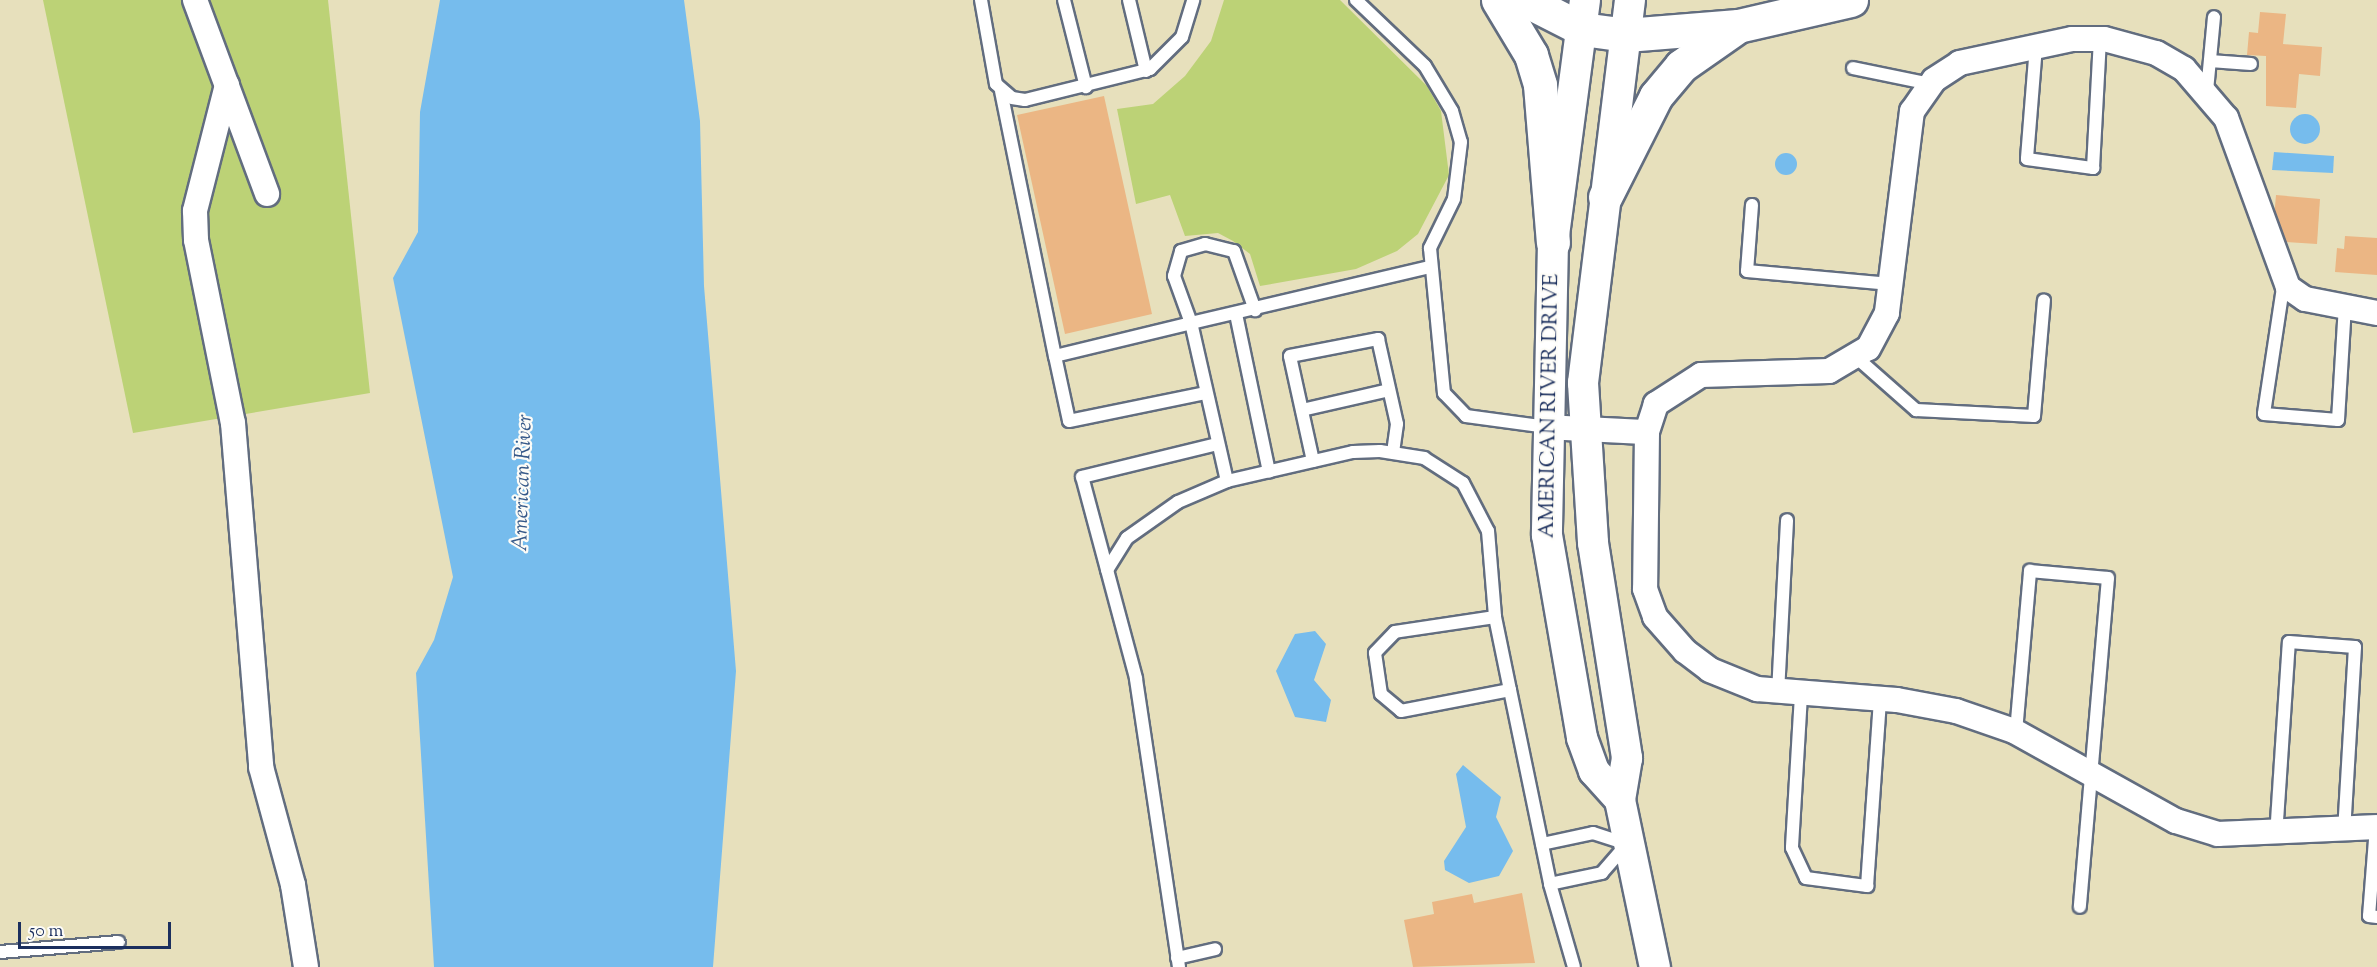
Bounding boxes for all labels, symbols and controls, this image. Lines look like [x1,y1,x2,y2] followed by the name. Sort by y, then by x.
[1535,273,1565,539] street label: AMERICAN RIVER DRIVE
[508,414,540,552] water label: American River
[21,910,174,948] scale bar
[29,919,63,945] text: 50 m

